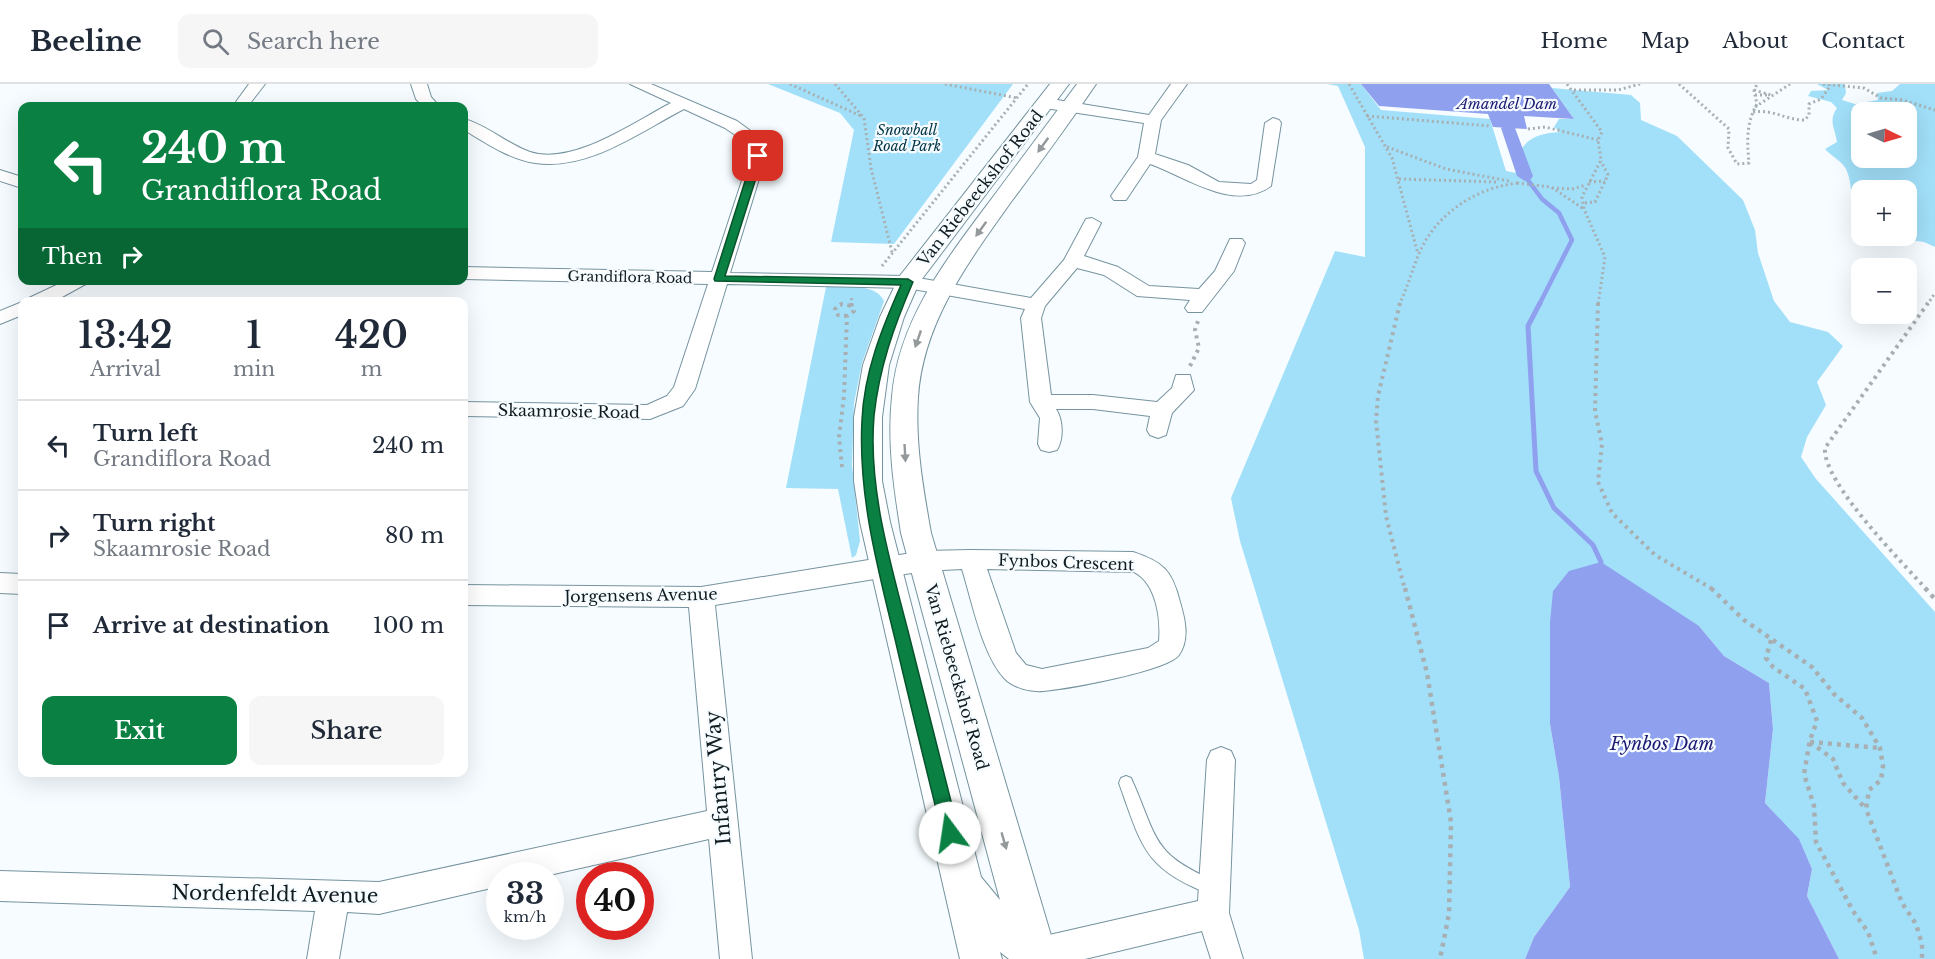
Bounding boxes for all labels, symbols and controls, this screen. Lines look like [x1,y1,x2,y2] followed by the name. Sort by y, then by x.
[178,14,598,68] search box
[30,24,142,59] text: Beeline
[199,25,232,58] icon: search
[247,28,380,55] text: Search here
[1541,28,1608,54] text: Home
[1641,28,1689,54] text: Map
[1722,28,1788,54] text: About
[1821,28,1905,54] text: Contact
[1455,94,1557,113] water label: Amandel Dam
[1851,102,1917,168] north arrow
[1851,102,1917,324] map controls
[912,106,1047,271] street label: Van Riebeeckshof Road
[872,121,941,155] park label: Snowball Road Park
[141,122,286,174] text: 240 m
[42,126,120,204] icon: left
[732,130,783,181] pin
[1037,137,1049,153] one-way arrow
[741,139,774,172] icon: arrive
[141,174,381,207] text: Grandiflora Road
[1851,180,1917,246] button: +
[975,222,987,237] one-way arrow
[115,240,148,273] icon: right
[42,243,103,270] text: Then
[1851,258,1917,324] button: −
[568,267,693,287] street label: Grandiflora Road
[78,313,173,358] text: 13:42
[246,313,262,358] text: 1
[335,313,408,358] text: 420
[913,330,923,348] one-way arrow
[90,357,161,381] text: Arrival
[233,357,275,381] text: min
[361,357,382,381] text: m
[498,400,640,422] street label: Skaamrosie Road
[93,420,198,447] text: Turn left
[42,429,75,462] icon: left
[372,432,444,459] text: 240 m
[900,444,910,463] one-way arrow
[93,447,271,471] text: Grandiflora Road
[93,510,215,537] text: Turn right
[42,519,75,552] icon: right
[385,522,444,549] text: 80 m
[93,537,271,561] text: Skaamrosie Road
[998,550,1134,574] street label: Fynbos Crescent
[921,581,993,772] street label: Van Riebeeckshof Road
[562,584,718,606] street label: Jorgensens Avenue
[42,609,75,642] icon: arrive
[93,612,330,639] text: Arrive at destination
[373,612,444,639] text: 100 m
[42,696,237,765] button: Exit
[249,696,444,765] button: Share
[700,710,736,846] street label: Infantry Way
[1609,733,1714,755] water label: Fynbos Dam
[918,801,982,865] position arrow
[1000,832,1010,850] one-way arrow
[576,862,654,940] speed limit sign: 40
[506,875,544,912] text: 33
[171,880,379,908] street label: Nordenfeldt Avenue
[504,907,546,926] text: km/h

